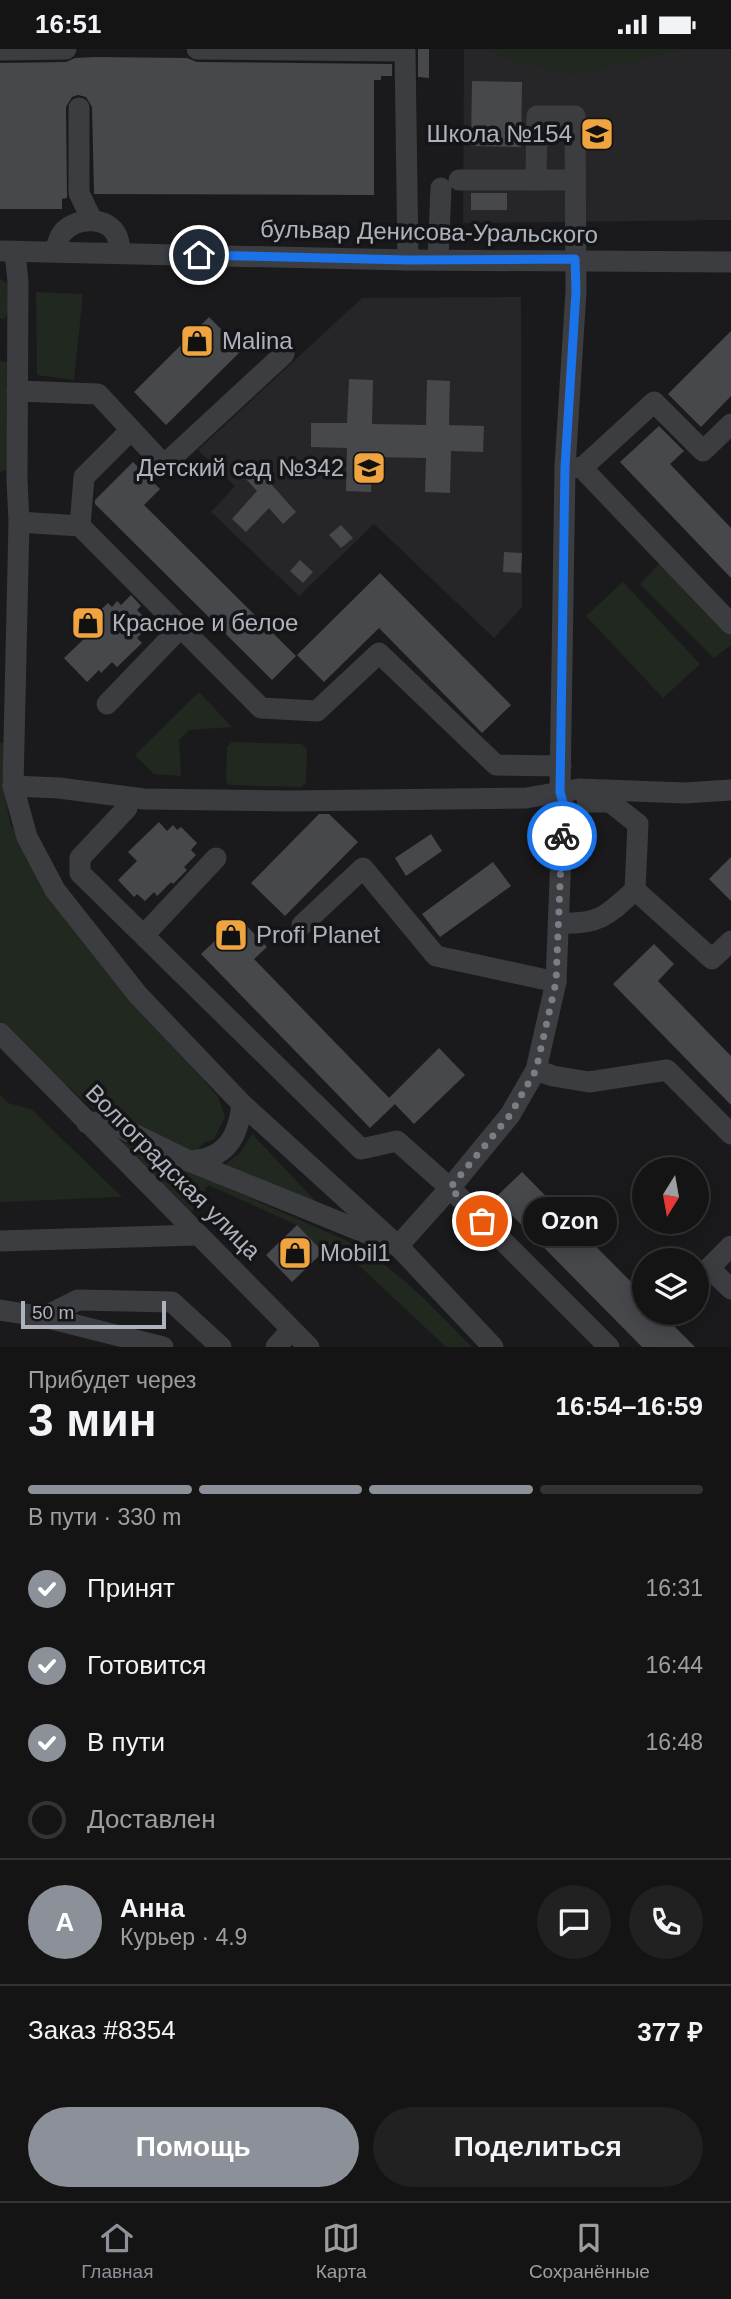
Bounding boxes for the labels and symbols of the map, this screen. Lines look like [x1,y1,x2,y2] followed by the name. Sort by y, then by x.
[578,115,616,153] school or university icon: Школа №154
[427,120,572,147] place label: Школа №154
[260,215,598,248] street label: бульвар Денисова-Уральского
[169,225,229,285] pin
[178,322,216,360] shop icon: Malina
[222,327,293,354] place label: Malina
[350,449,388,487] school or university icon: Детский сад №342
[137,454,344,481] place label: Детский сад №342
[69,604,107,642] shop icon: Красное и белое
[112,609,298,636] place label: Красное и белое
[527,801,597,871] courier
[212,916,250,954] shop icon: Profi Planet
[256,921,380,948] place label: Profi Planet
[80,1079,267,1265] street label: Волгоградская улица
[632,1157,709,1234] north arrow
[452,1191,512,1251] pin
[524,1197,618,1245] callout: Ozon
[276,1234,314,1272] shop icon: Mobil1
[320,1239,391,1266] place label: Mobil1
[21,1298,166,1330] scale bar

